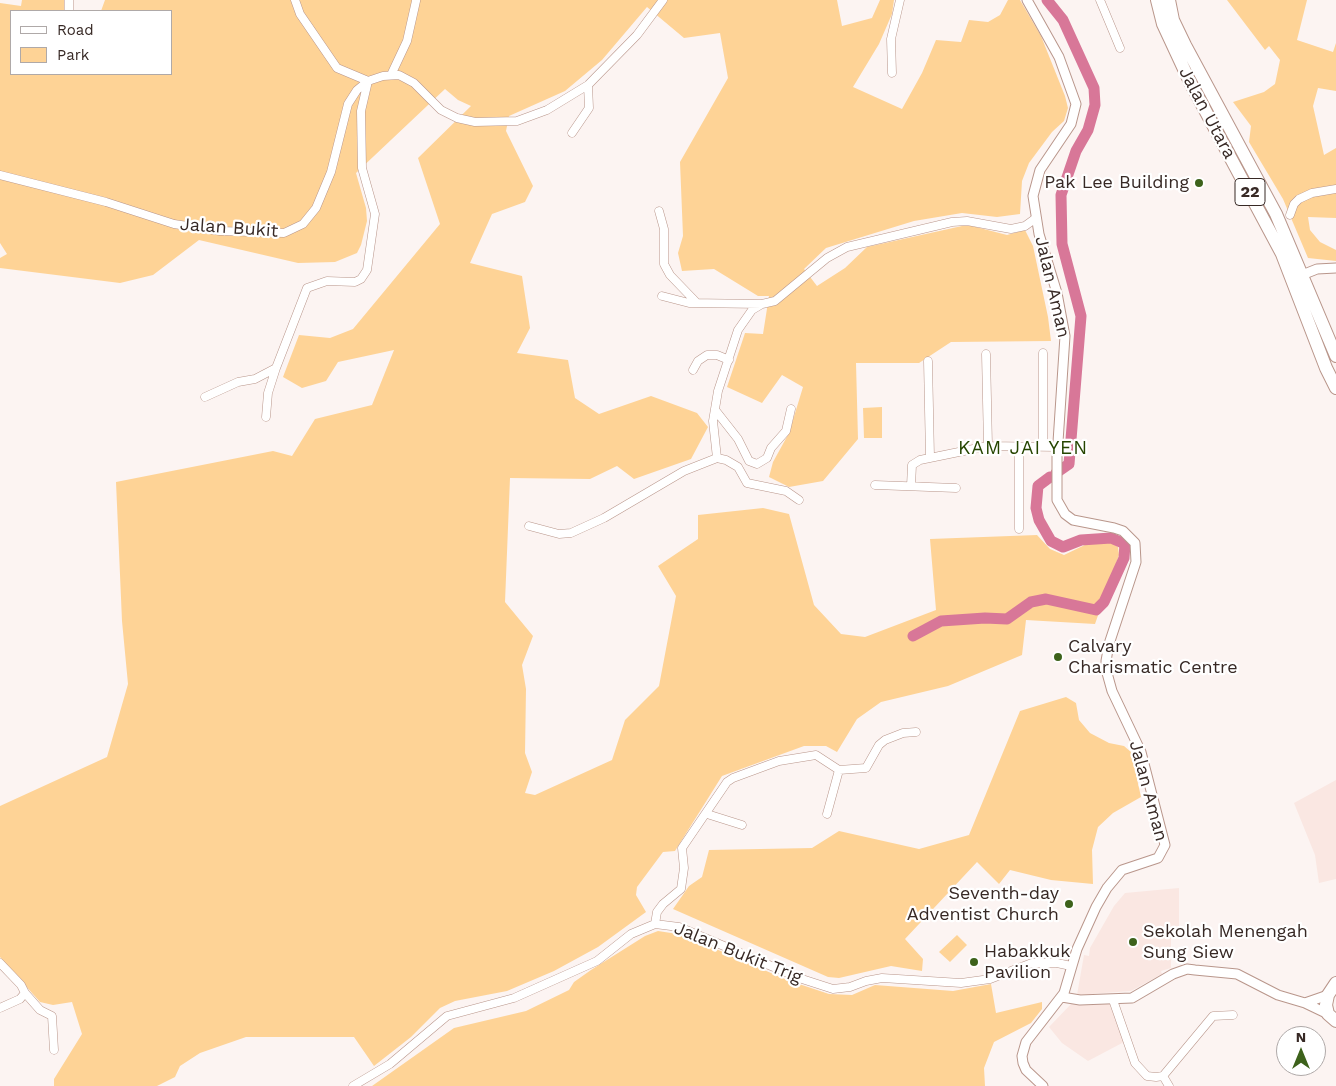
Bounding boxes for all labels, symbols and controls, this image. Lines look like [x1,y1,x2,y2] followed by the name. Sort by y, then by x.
[10,10,172,75] legend
[57,21,94,39] text: Road
[57,46,89,64] text: Park
[1174,63,1240,163] street label: Jalan Utara
[1044,172,1189,194] place label: Pak Lee Building
[1193,177,1205,189] marker: Pak Lee Building
[1235,178,1265,206] road number: 22
[179,214,279,242] street label: Jalan Bukit
[1030,234,1074,340] street label: Jalan Aman
[957,437,1089,459] district label: KAM JAI YEN
[1068,636,1238,679] place label: Calvary Charismatic Centre
[1052,651,1064,663] marker: Calvary Charismatic Centre
[1124,738,1172,844] street label: Jalan Aman
[907,883,1059,926] place label: Seventh-day Adventist Church
[1063,898,1075,910] marker: Seventh-day Adventist Church
[671,918,805,988] street label: Jalan Bukit Trig
[1143,921,1308,964] place label: Sekolah Menengah Sung Siew
[1127,936,1139,948] marker: Sekolah Menengah Sung Siew
[984,941,1070,984] place label: Habakkuk Pavilion
[968,956,980,968] marker: Habakkuk Pavilion
[1276,1026,1326,1076] north arrow
[1296,1029,1306,1045] text: N

